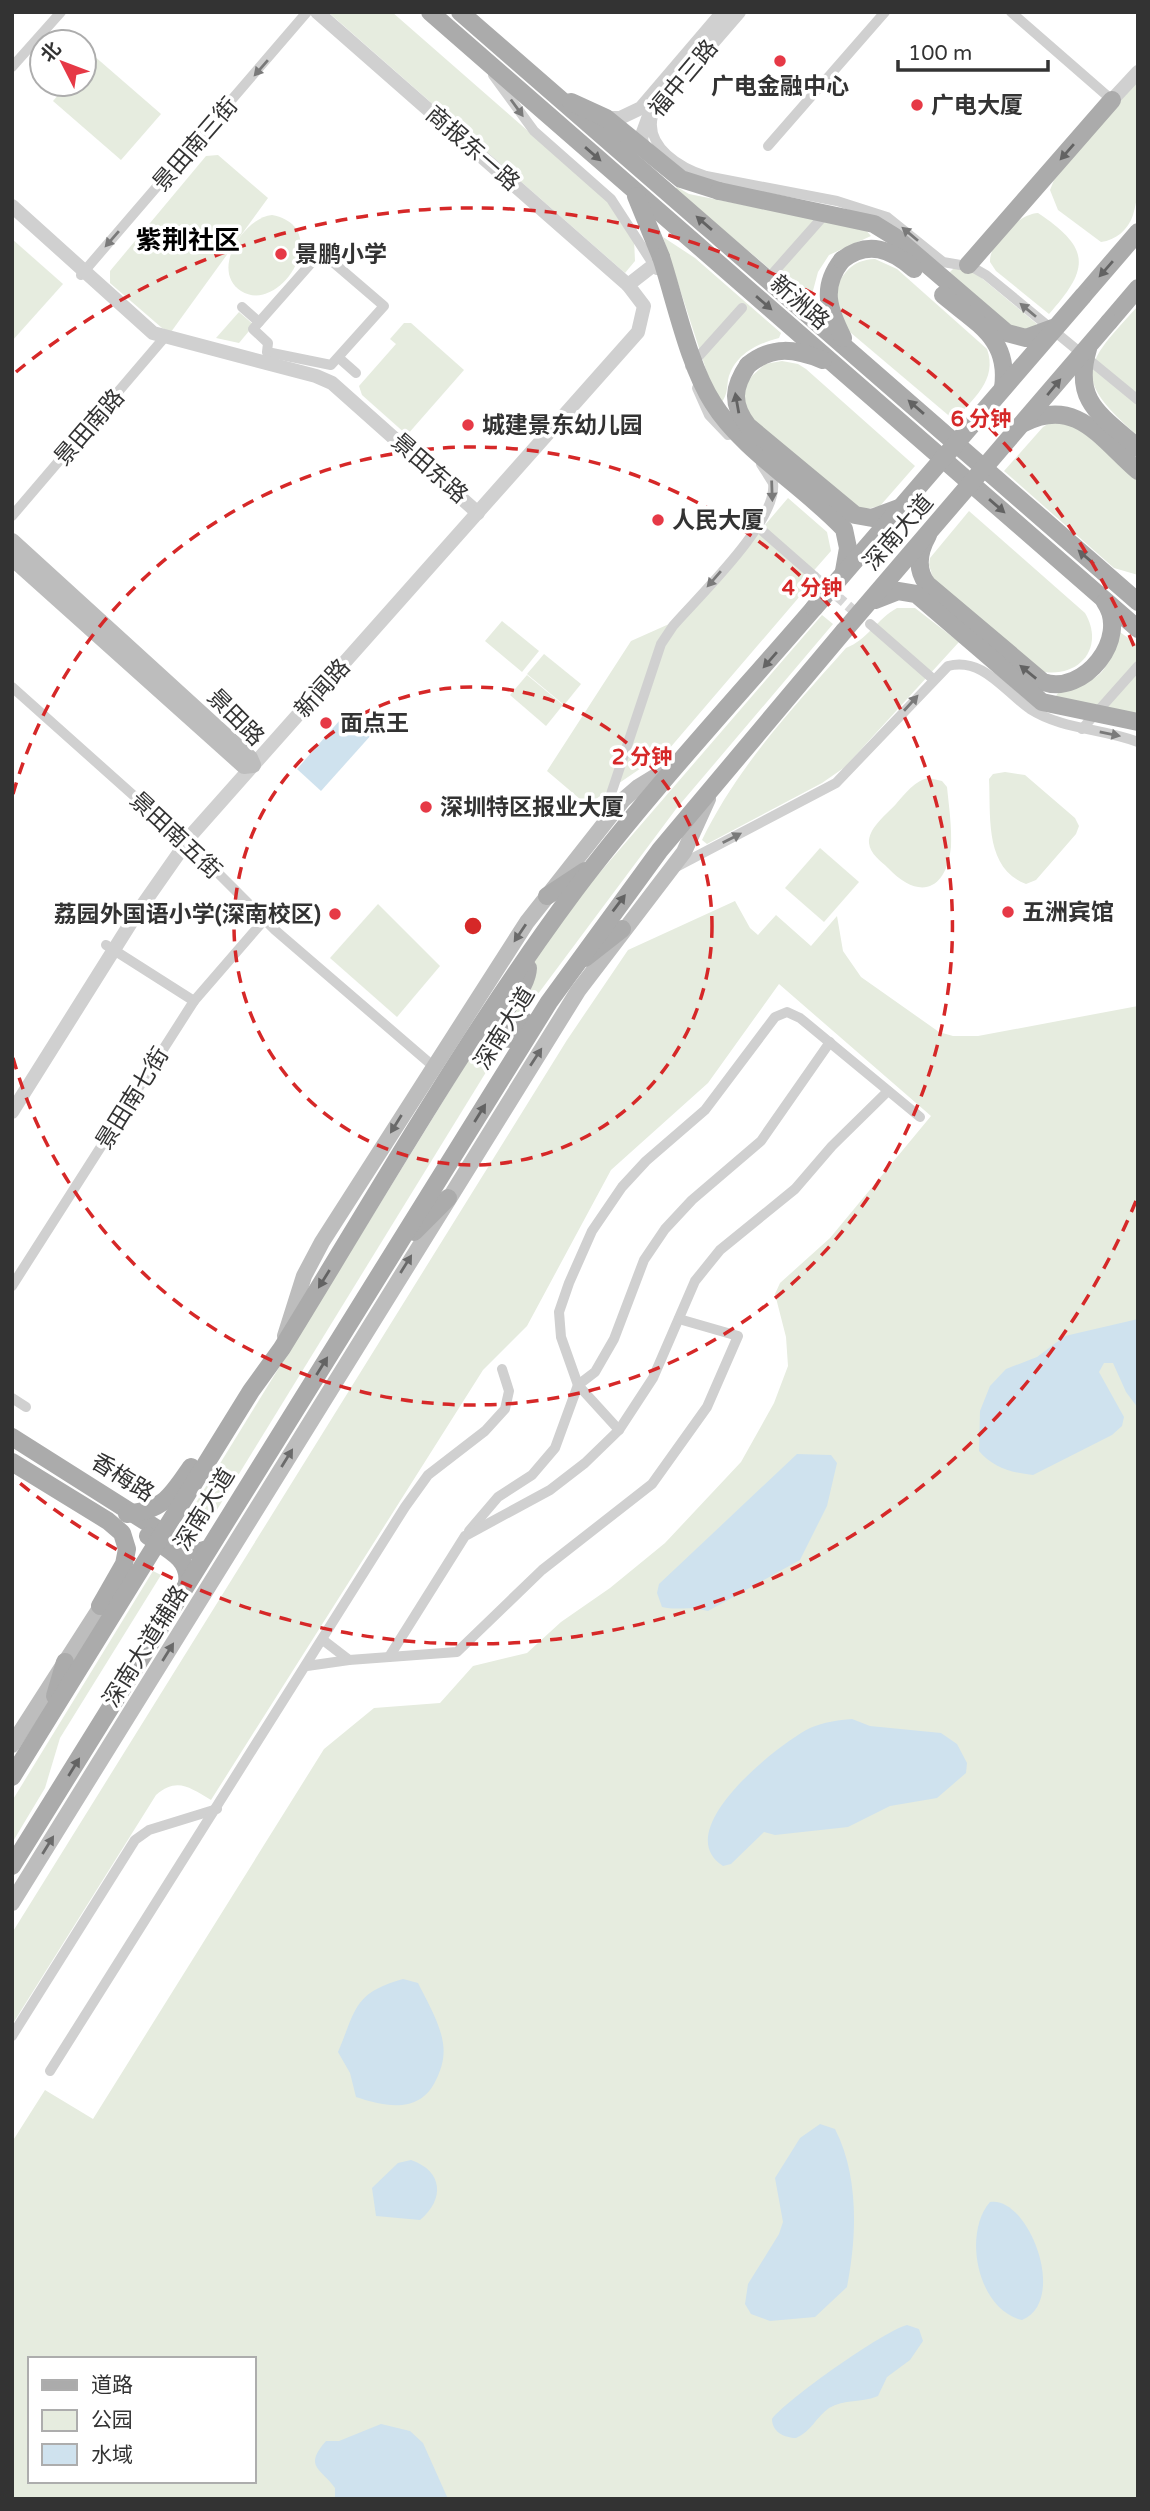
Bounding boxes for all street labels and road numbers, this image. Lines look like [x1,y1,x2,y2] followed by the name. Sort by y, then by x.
[643,34,724,123] street label: 福中三路
[147,92,244,197] street label: 景田南三街
[420,100,525,197] street label: 商报东一路
[764,270,835,336] street label: 新洲路
[49,384,130,472] street label: 景田南路
[385,428,473,509] street label: 景田东路
[858,489,939,577] street label: 深南大道
[289,654,356,724] street label: 新闻路
[201,683,270,752] street label: 景田路
[124,786,227,885] street label: 景田南五街
[469,982,541,1075] street label: 深南大道
[91,1042,175,1155] street label: 景田南七街
[86,1448,159,1508] street label: 香梅路
[169,1463,241,1556] street label: 深南大道
[97,1581,194,1712] street label: 深南大道辅路

